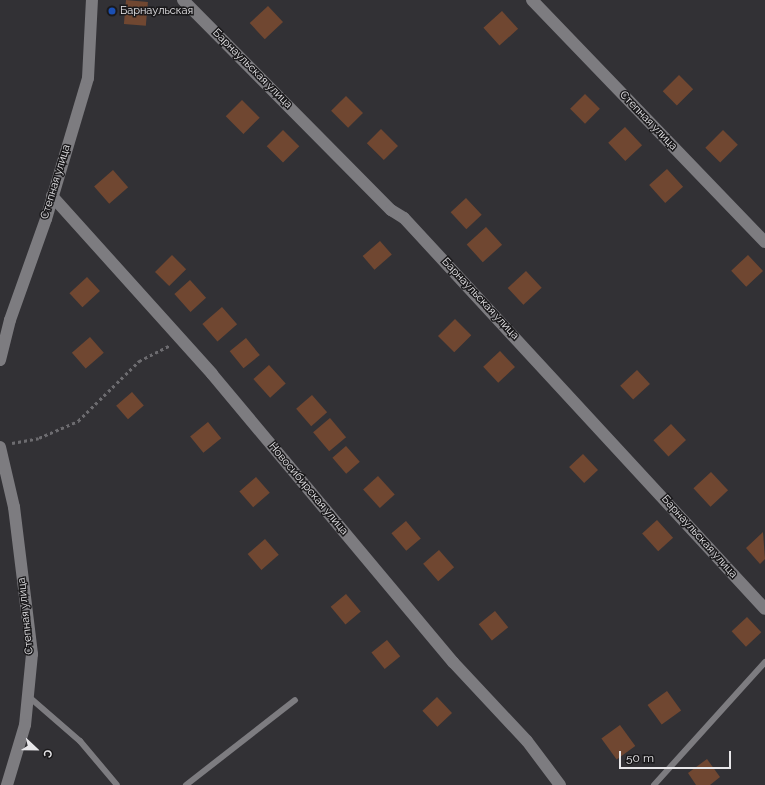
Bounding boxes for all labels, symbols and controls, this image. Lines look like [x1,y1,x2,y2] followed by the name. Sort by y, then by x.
[120,4,193,18] place label: Барнаульская
[107,6,117,16] marker: Барнаульская
[209,26,295,112] street label: Барнаульская улица
[616,89,680,153] street label: Степная улица
[38,143,74,221] street label: Степная улица
[439,255,521,343] street label: Барнаульская улица
[265,440,351,538] street label: Новосибирская улица
[658,493,740,581] street label: Барнаульская улица
[15,577,37,655] street label: Степная улица
[16,729,56,769] north arrow
[621,743,733,769] scale bar
[40,748,55,760] text: С
[626,751,654,765] text: 50 m

